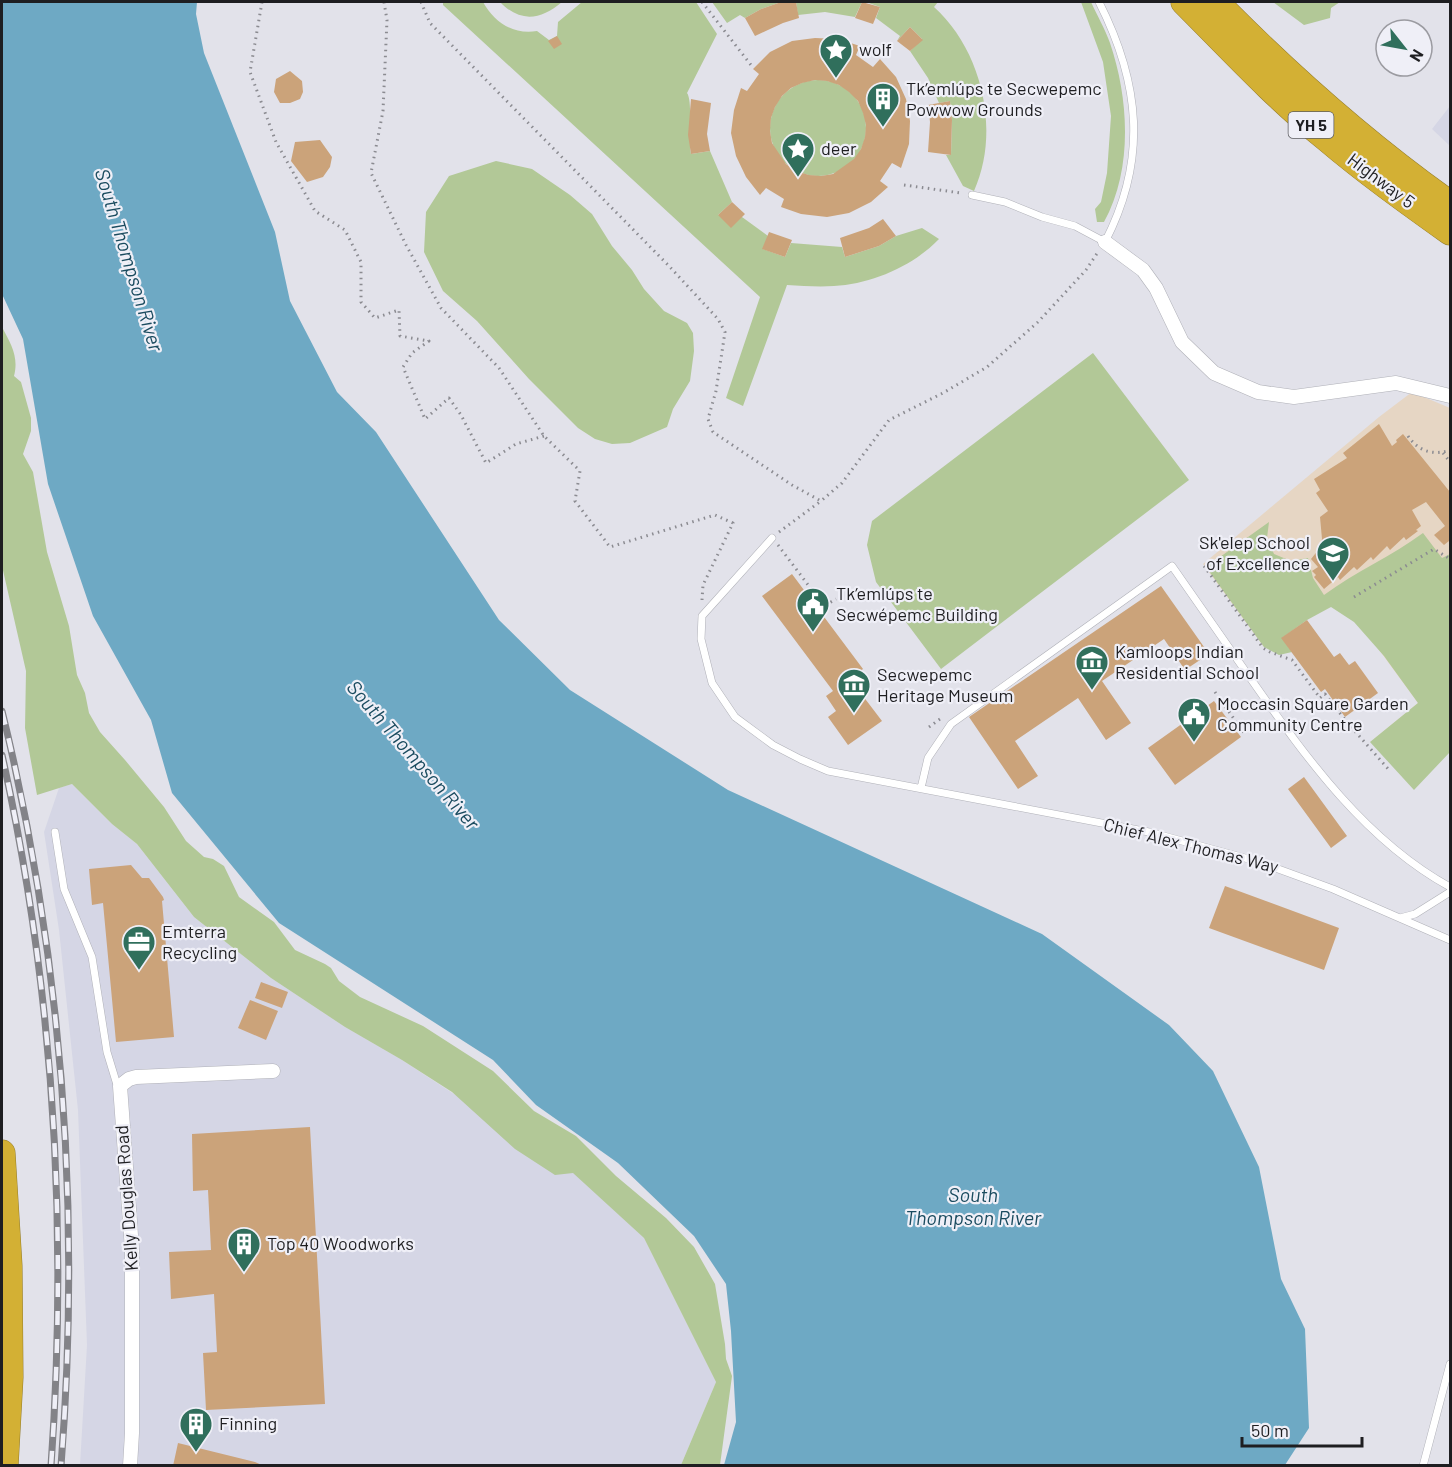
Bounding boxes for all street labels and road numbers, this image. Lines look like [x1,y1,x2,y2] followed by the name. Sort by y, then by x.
[1288,112,1334,138] road number: YH 5
[1344,148,1420,213] street label: Highway 5
[1101,813,1281,877] street label: Chief Alex Thomas Way
[110,1124,142,1272] street label: Kelly Douglas Road

